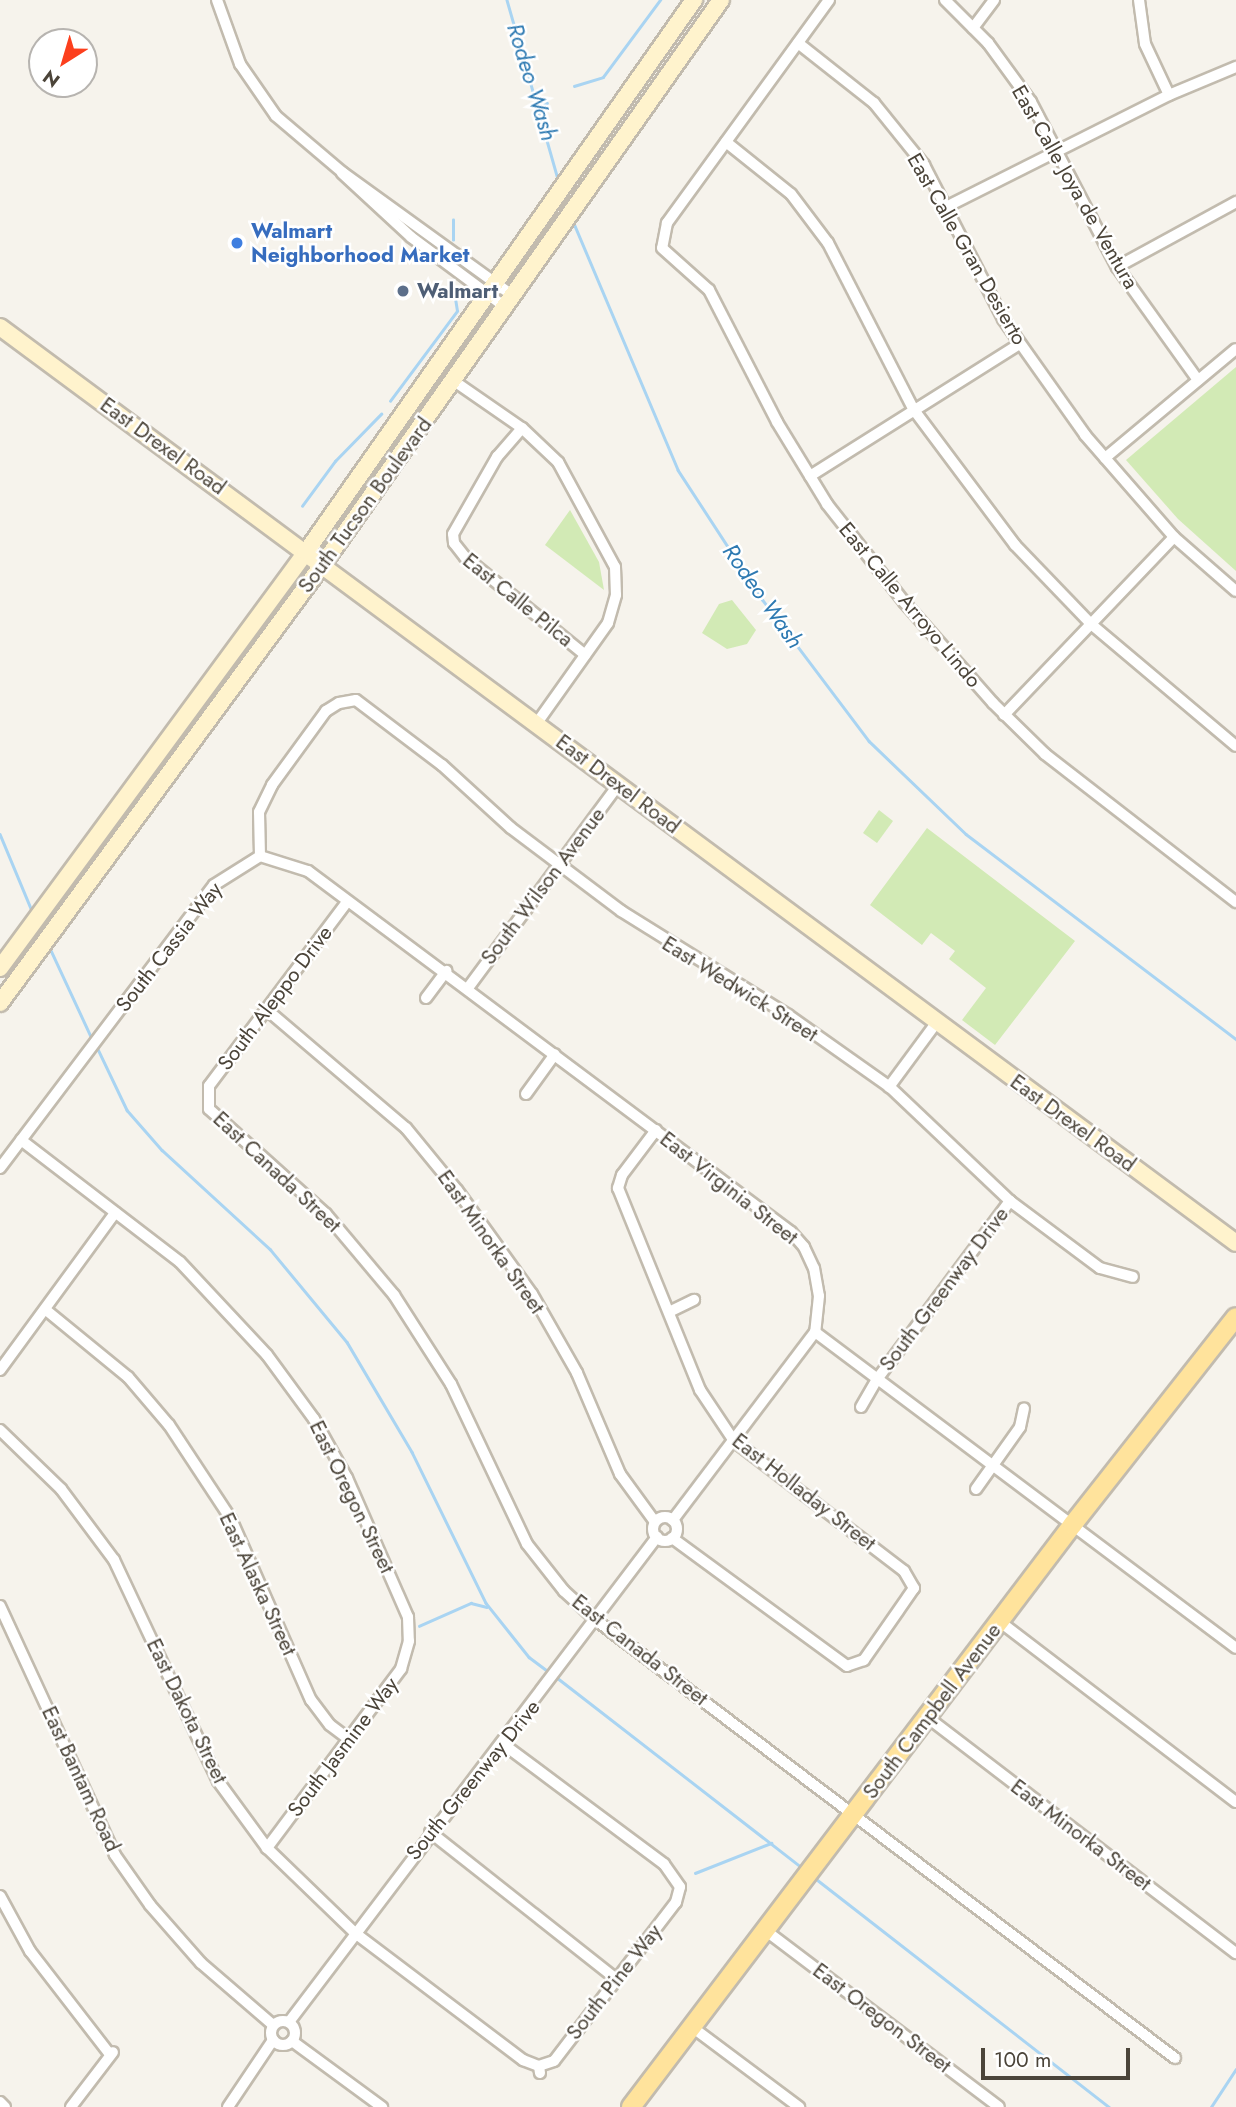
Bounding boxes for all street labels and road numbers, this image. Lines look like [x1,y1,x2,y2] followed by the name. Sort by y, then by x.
[1006,81,1144,293] street label: East Calle Joya de Ventura
[902,149,1032,349] street label: East Calle Gran Desierto
[95,392,231,500] street label: East Drexel Road
[293,412,437,598] street label: South Tucson Boulevard
[834,517,986,693] street label: East Calle Arroyo Lindo
[458,548,578,652] street label: East Calle Pilca
[551,729,685,839] street label: East Drexel Road
[476,803,610,969] street label: South Wilson Avenue
[111,877,227,1017] street label: South Cassia Way
[213,921,337,1075] street label: South Aleppo Drive
[658,931,822,1047] street label: East Wedwick Street
[1005,1069,1141,1177] street label: East Drexel Road
[208,1106,346,1238] street label: East Canada Street
[655,1126,803,1250] street label: East Virginia Street
[432,1165,550,1319] street label: East Minorka Street
[874,1202,1014,1376] street label: South Greenway Drive
[304,1417,400,1577] street label: East Oregon Street
[727,1428,881,1556] street label: East Holladay Street
[214,1509,302,1659] street label: East Alaska Street
[567,1589,713,1711] street label: East Canada Street
[858,1618,1006,1804] street label: South Campbell Avenue
[141,1635,233,1787] street label: East Dakota Street
[282,1672,404,1822] street label: South Jasmine Way
[401,1695,545,1865] street label: South Greenway Drive
[36,1702,126,1856] street label: East Bantam Road
[1006,1774,1156,1896] street label: East Minorka Street
[561,1919,667,2045] street label: South Pine Way
[808,1958,956,2078] street label: East Oregon Street

